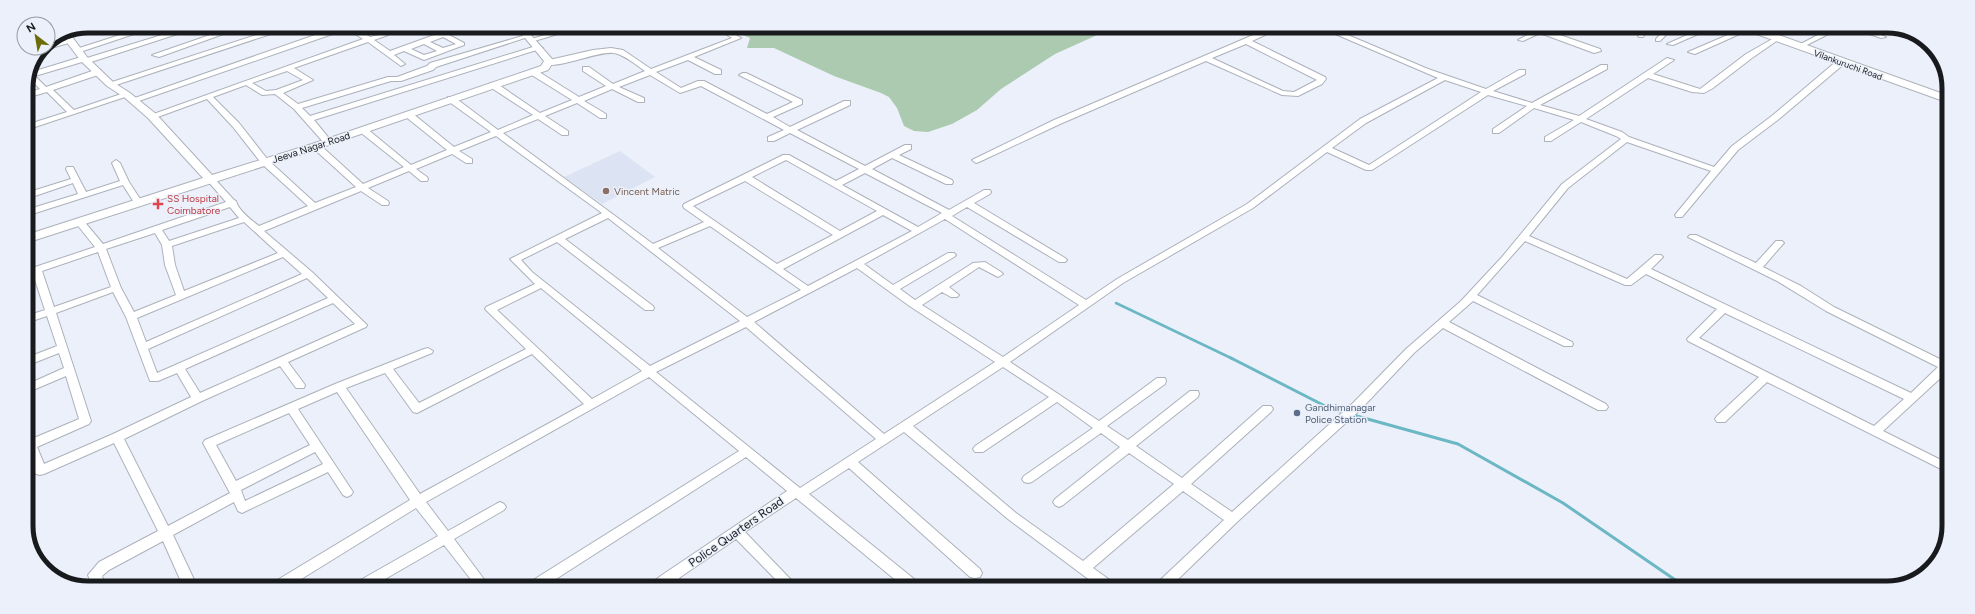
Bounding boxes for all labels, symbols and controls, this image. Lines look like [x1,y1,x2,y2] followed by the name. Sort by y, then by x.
[16,16,56,56] north arrow
[24,20,38,36] text: N
[1812,47,1884,82] street label: Vilankuruchi Road
[270,129,352,166] street label: Jeeva Nagar Road
[614,185,681,198] place label: Vincent Matric
[601,186,611,196] marker: Vincent Matric
[167,192,221,217] place label: SS Hospital Coimbatore
[152,198,164,210] marker: SS Hospital Coimbatore
[1305,401,1376,426] place label: Gandhimanagar Police Station
[1292,408,1302,418] marker: Gandhimanagar Police Station
[686,494,786,570] street label: Police Quarters Road

